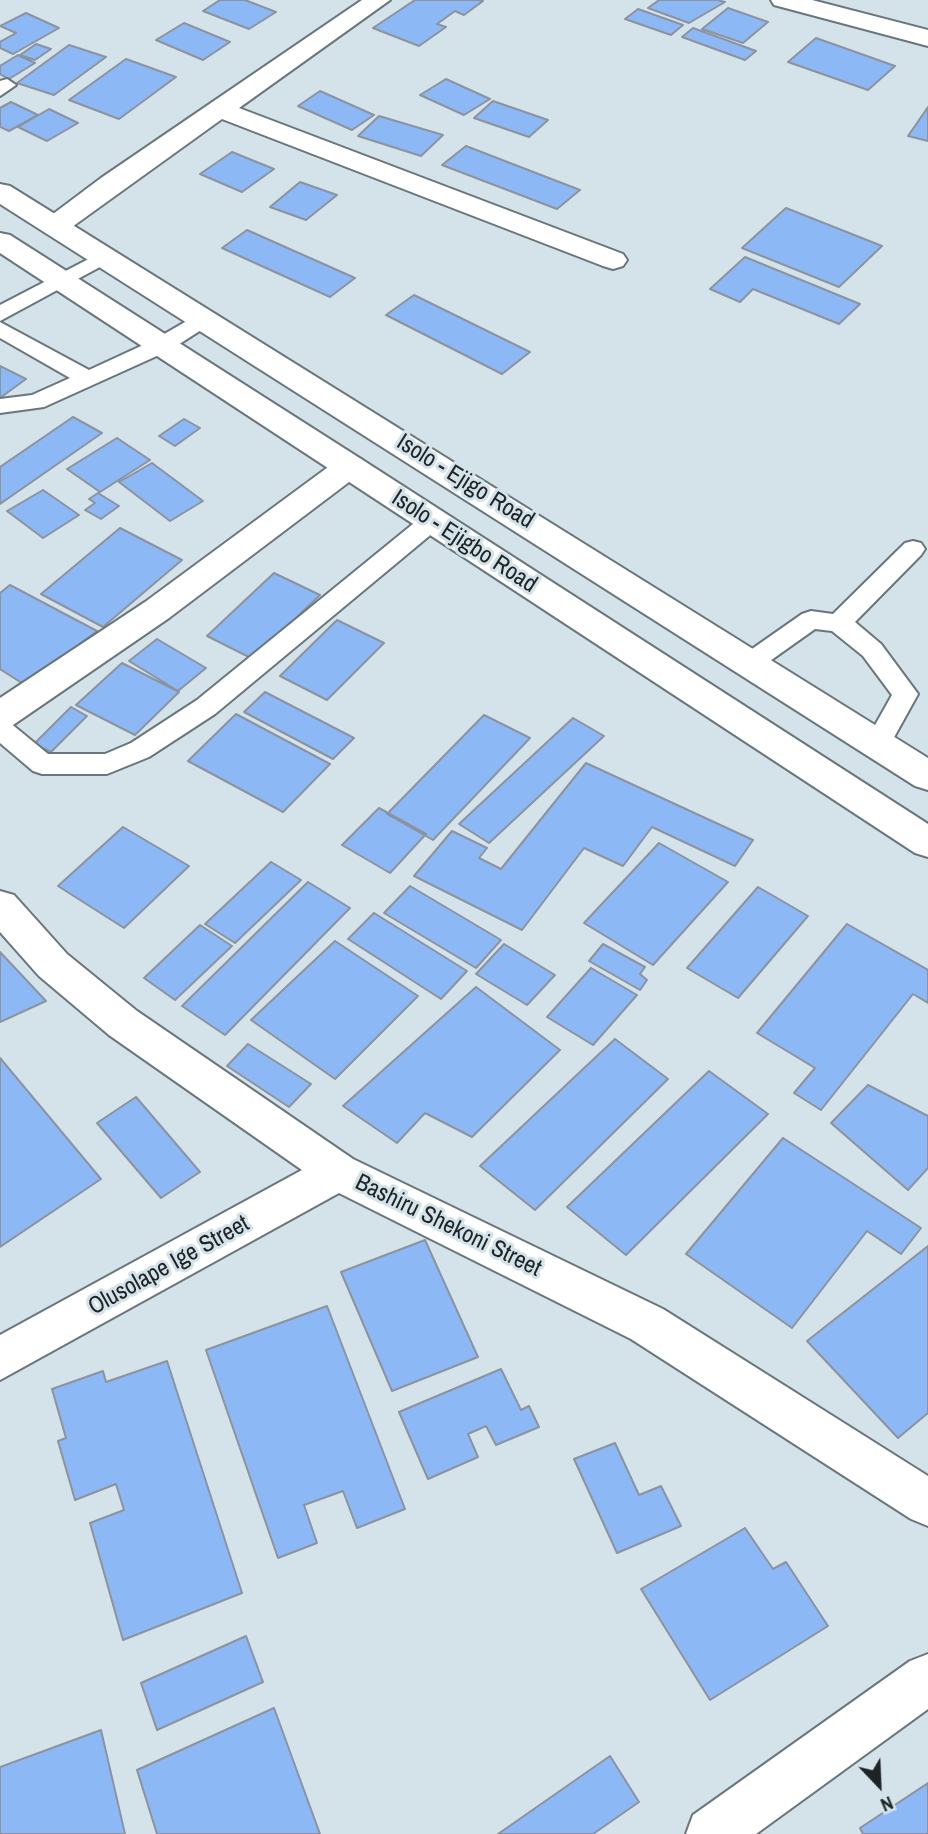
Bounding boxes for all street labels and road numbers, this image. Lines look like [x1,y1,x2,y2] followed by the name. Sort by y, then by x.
[391,428,539,536] street label: Isolo - Ejigo Road
[386,484,542,600] street label: Isolo - Ejigbo Road
[350,1168,546,1284] street label: Bashiru Shekoni Street
[84,1210,254,1322] street label: Olusolape Ige Street

